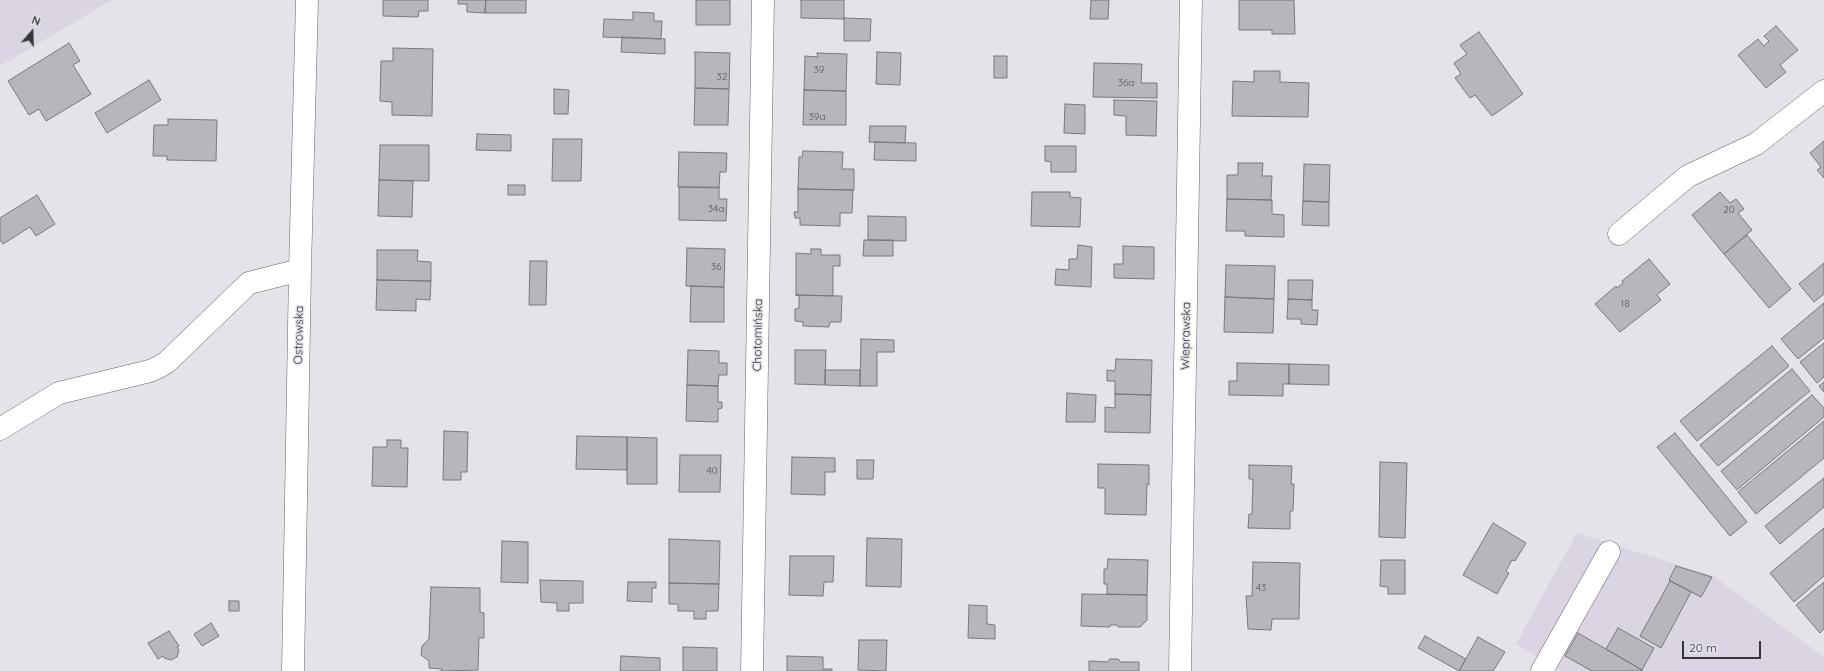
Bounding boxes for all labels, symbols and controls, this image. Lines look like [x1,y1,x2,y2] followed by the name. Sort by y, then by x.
[12,12,52,52] north arrow
[30,13,42,29] text: N
[814,64,824,76] house number: 39
[717,71,727,83] house number: 32
[1118,77,1134,89] house number: 36a
[809,111,825,123] house number: 39a
[708,203,724,215] house number: 34a
[1723,204,1735,216] house number: 20
[711,261,721,273] house number: 36
[750,298,766,372] street label: Chotomińska
[1620,298,1630,310] house number: 18
[1178,302,1194,370] street label: Wieprawska
[291,306,307,364] street label: Ostrowska
[706,465,718,477] house number: 40
[1256,582,1266,594] house number: 43
[1684,633,1763,659] scale bar
[1689,640,1717,655] text: 20 m

